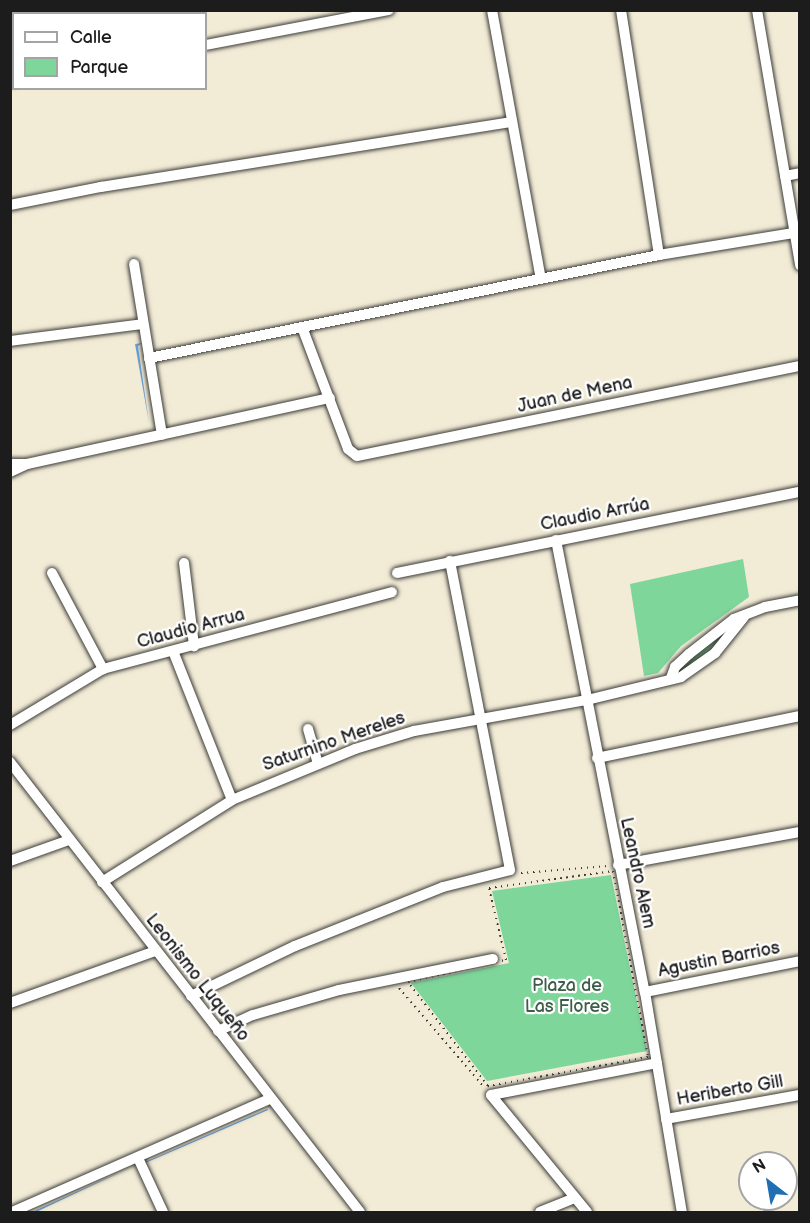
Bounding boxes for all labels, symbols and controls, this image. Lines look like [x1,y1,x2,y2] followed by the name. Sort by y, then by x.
[12,12,207,90] legend
[70,27,112,48] text: Calle
[70,57,128,78] text: Parque
[516,372,634,418] street label: Juan de Mena
[539,494,651,536] street label: Claudio Arrúa
[135,604,247,654] street label: Claudio Arrua
[260,708,408,776] street label: Saturnino Mereles
[615,816,659,930] street label: Leandro Alem
[140,910,254,1046] street label: Leonismo Luqueño
[656,938,782,982] street label: Agustin Barrios
[525,976,609,1018] park label: Plaza de Las Flores
[675,1071,785,1111] street label: Heriberto Gill
[738,1151,798,1211] north arrow
[749,1156,770,1178] text: N

